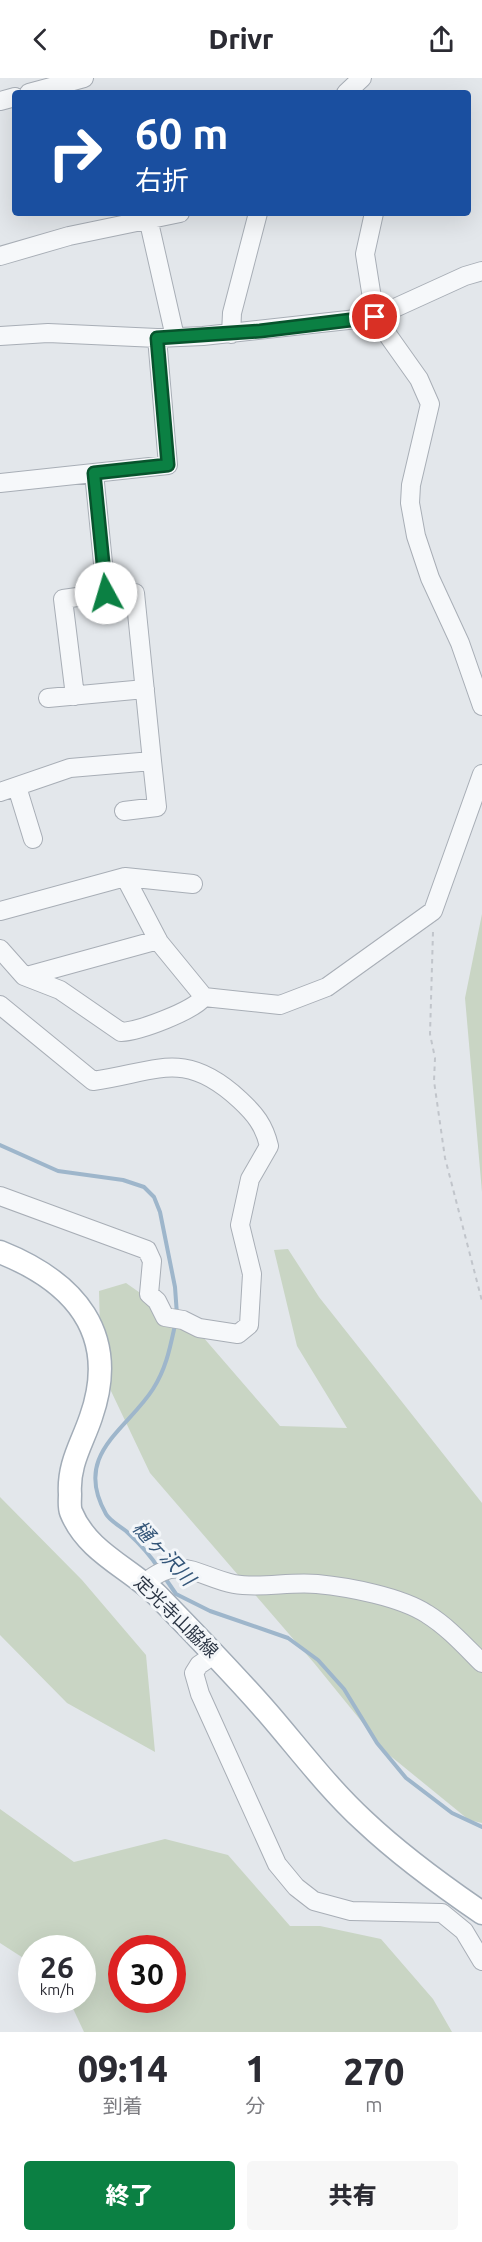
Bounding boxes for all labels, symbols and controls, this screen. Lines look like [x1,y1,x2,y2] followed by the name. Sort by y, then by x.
[24,23,57,56] icon: back
[425,23,458,56] icon: share
[209,24,273,54] text: Drivr
[135,110,229,157] text: 60 m
[36,114,114,192] icon: right
[135,165,189,195] text: 右折
[349,291,400,342] pin
[358,300,391,333] icon: arrive
[74,561,138,625] position arrow
[129,1516,201,1591] water label: 樋ヶ沢川
[131,1572,222,1661] street label: 定光寺山脇線
[108,1935,186,2013] speed limit sign: 30
[40,1950,74,1984] text: 26
[40,1981,74,1998] text: km/h
[78,2048,168,2089] text: 09:14
[245,2048,266,2089] text: 1
[343,2051,404,2092] text: 270
[365,2093,383,2116] text: m
[103,2094,143,2117] text: 到着
[246,2094,266,2117] text: 分
[24,2161,235,2230] button: 終了
[247,2161,458,2230] button: 共有

